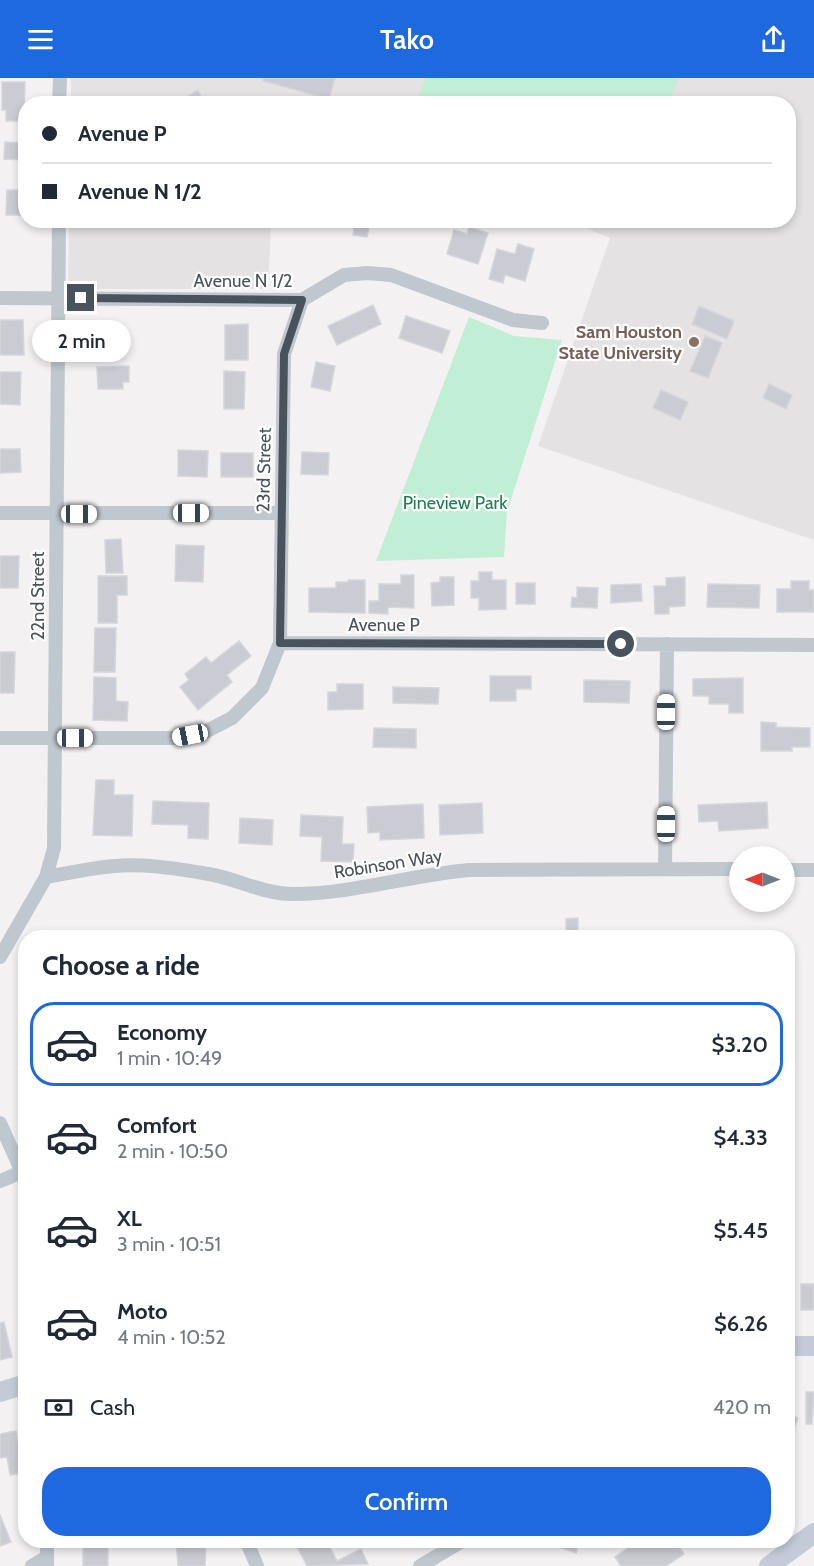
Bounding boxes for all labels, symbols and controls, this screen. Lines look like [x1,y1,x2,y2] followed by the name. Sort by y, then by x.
[24,23,57,56] icon: menu
[380,23,434,56] text: Tako
[757,23,790,56] icon: share
[78,120,167,147] text: Avenue P
[78,178,202,205] text: Avenue N 1/2
[194,270,292,292] street label: Avenue N 1/2
[67,284,94,311] route end
[32,319,130,361] callout: 2 min
[559,321,682,364] place label: Sam Houston State University
[57,329,106,353] text: 2 min
[687,335,701,349] marker: Sam Houston State University
[252,427,276,513] street label: 23rd Street
[403,492,508,514] park label: Pineview Park
[173,504,209,522] car
[61,505,97,523] car
[27,551,49,641] street label: 22nd Street
[348,614,420,636] street label: Avenue P
[607,630,634,657] route start
[657,694,675,730] car
[171,723,209,747] car
[57,729,93,747] car
[657,806,675,842] car
[332,845,444,883] street label: Robinson Way
[729,846,795,912] north arrow
[729,846,795,912] map controls
[42,949,200,982] text: Choose a ride
[45,1017,99,1071] icon: car
[117,1019,207,1046] text: Economy
[712,1031,768,1058] text: $3.20
[117,1046,222,1070] text: 1 min · 10:49
[45,1110,99,1164] icon: car
[117,1112,196,1139] text: Comfort
[713,1124,768,1151] text: $4.33
[117,1139,228,1163] text: 2 min · 10:50
[45,1203,99,1257] icon: car
[117,1205,142,1232] text: XL
[713,1217,768,1244] text: $5.45
[117,1232,221,1256] text: 3 min · 10:51
[45,1296,99,1350] icon: car
[117,1298,168,1325] text: Moto
[714,1310,768,1337] text: $6.26
[117,1325,226,1349] text: 4 min · 10:52
[42,1391,75,1424] icon: cash
[90,1394,135,1421] text: Cash
[713,1395,771,1419] text: 420 m
[42,1467,771,1536] button: Confirm

